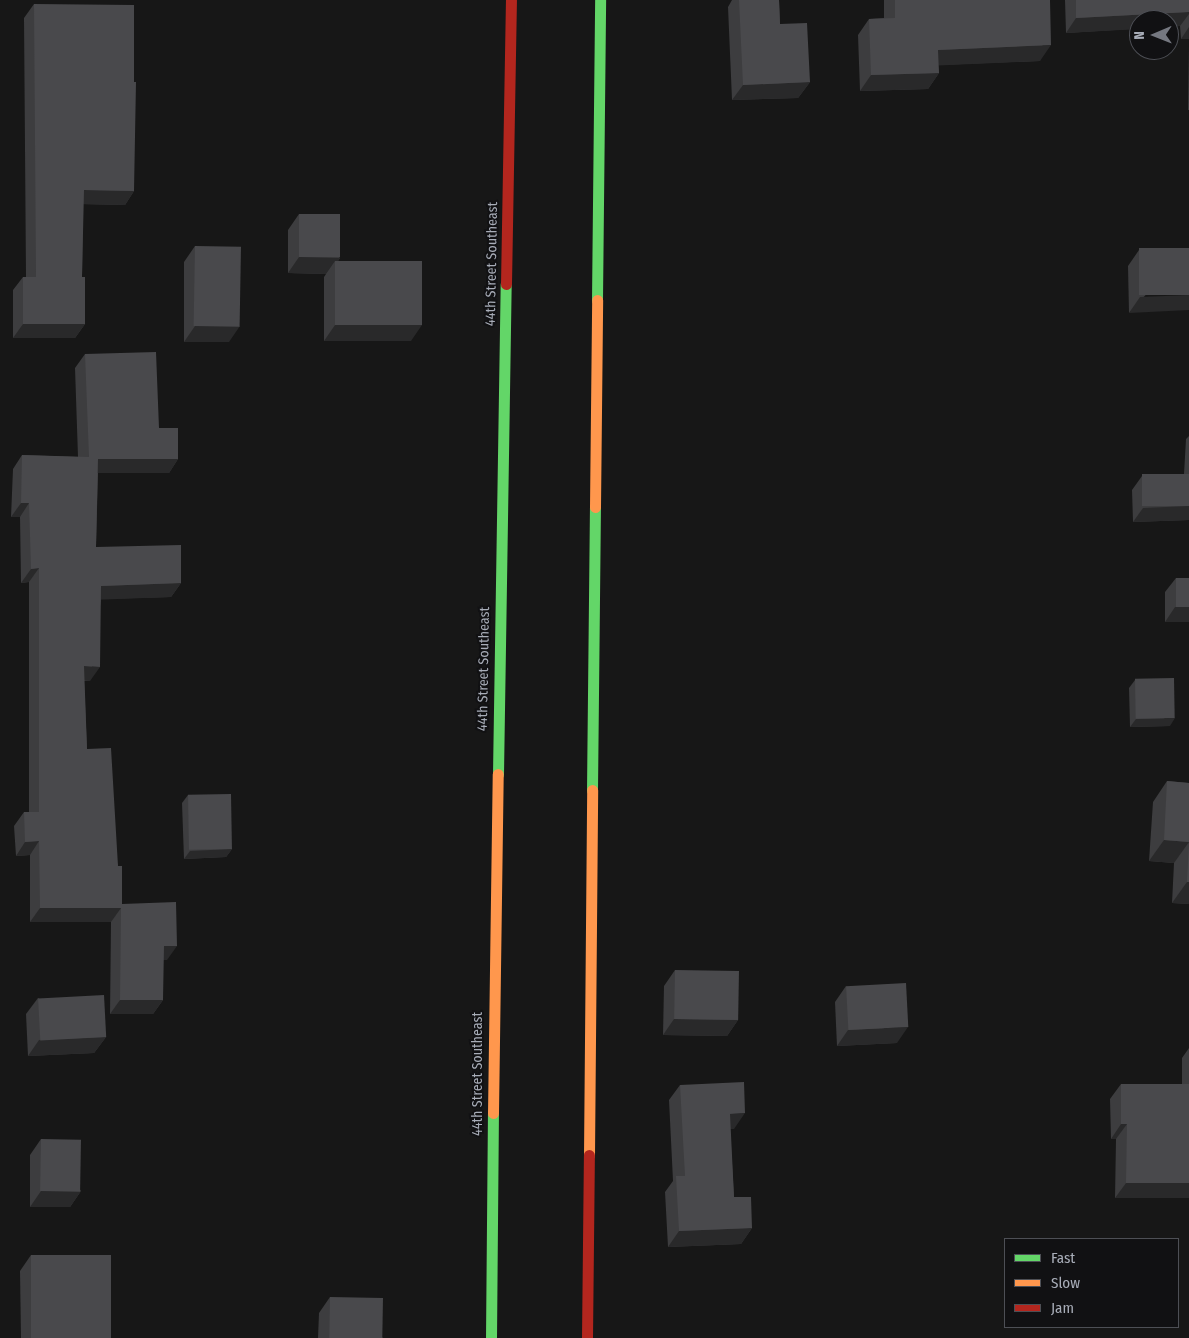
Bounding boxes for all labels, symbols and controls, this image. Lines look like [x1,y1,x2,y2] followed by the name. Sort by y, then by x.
[1129,10,1179,60] north arrow
[1131,31,1148,40] text: N
[483,202,501,326] street label: 44th Street Southeast
[475,607,493,731] street label: 44th Street Southeast
[470,1012,486,1136] street label: 44th Street Southeast
[1004,1238,1179,1328] legend
[1051,1249,1075,1267] text: Fast
[1051,1274,1080,1292] text: Slow
[1051,1299,1074,1317] text: Jam

